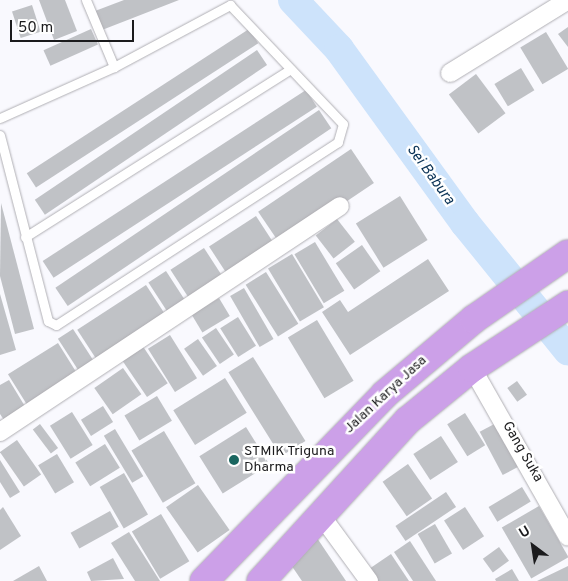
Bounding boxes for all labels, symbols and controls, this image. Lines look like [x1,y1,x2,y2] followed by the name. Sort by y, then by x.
[12,10,136,42] scale bar
[18,19,53,38] text: 50 m
[402,141,458,209] water label: Sei Babura
[341,353,431,437] street label: Jalan Karya Jasa
[498,419,546,485] street label: Gang Suka
[244,444,335,477] place label: STMIK Triguna Dharma
[228,454,240,466] marker: STMIK Triguna Dharma
[508,521,558,571] north arrow
[516,523,534,543] text: U

